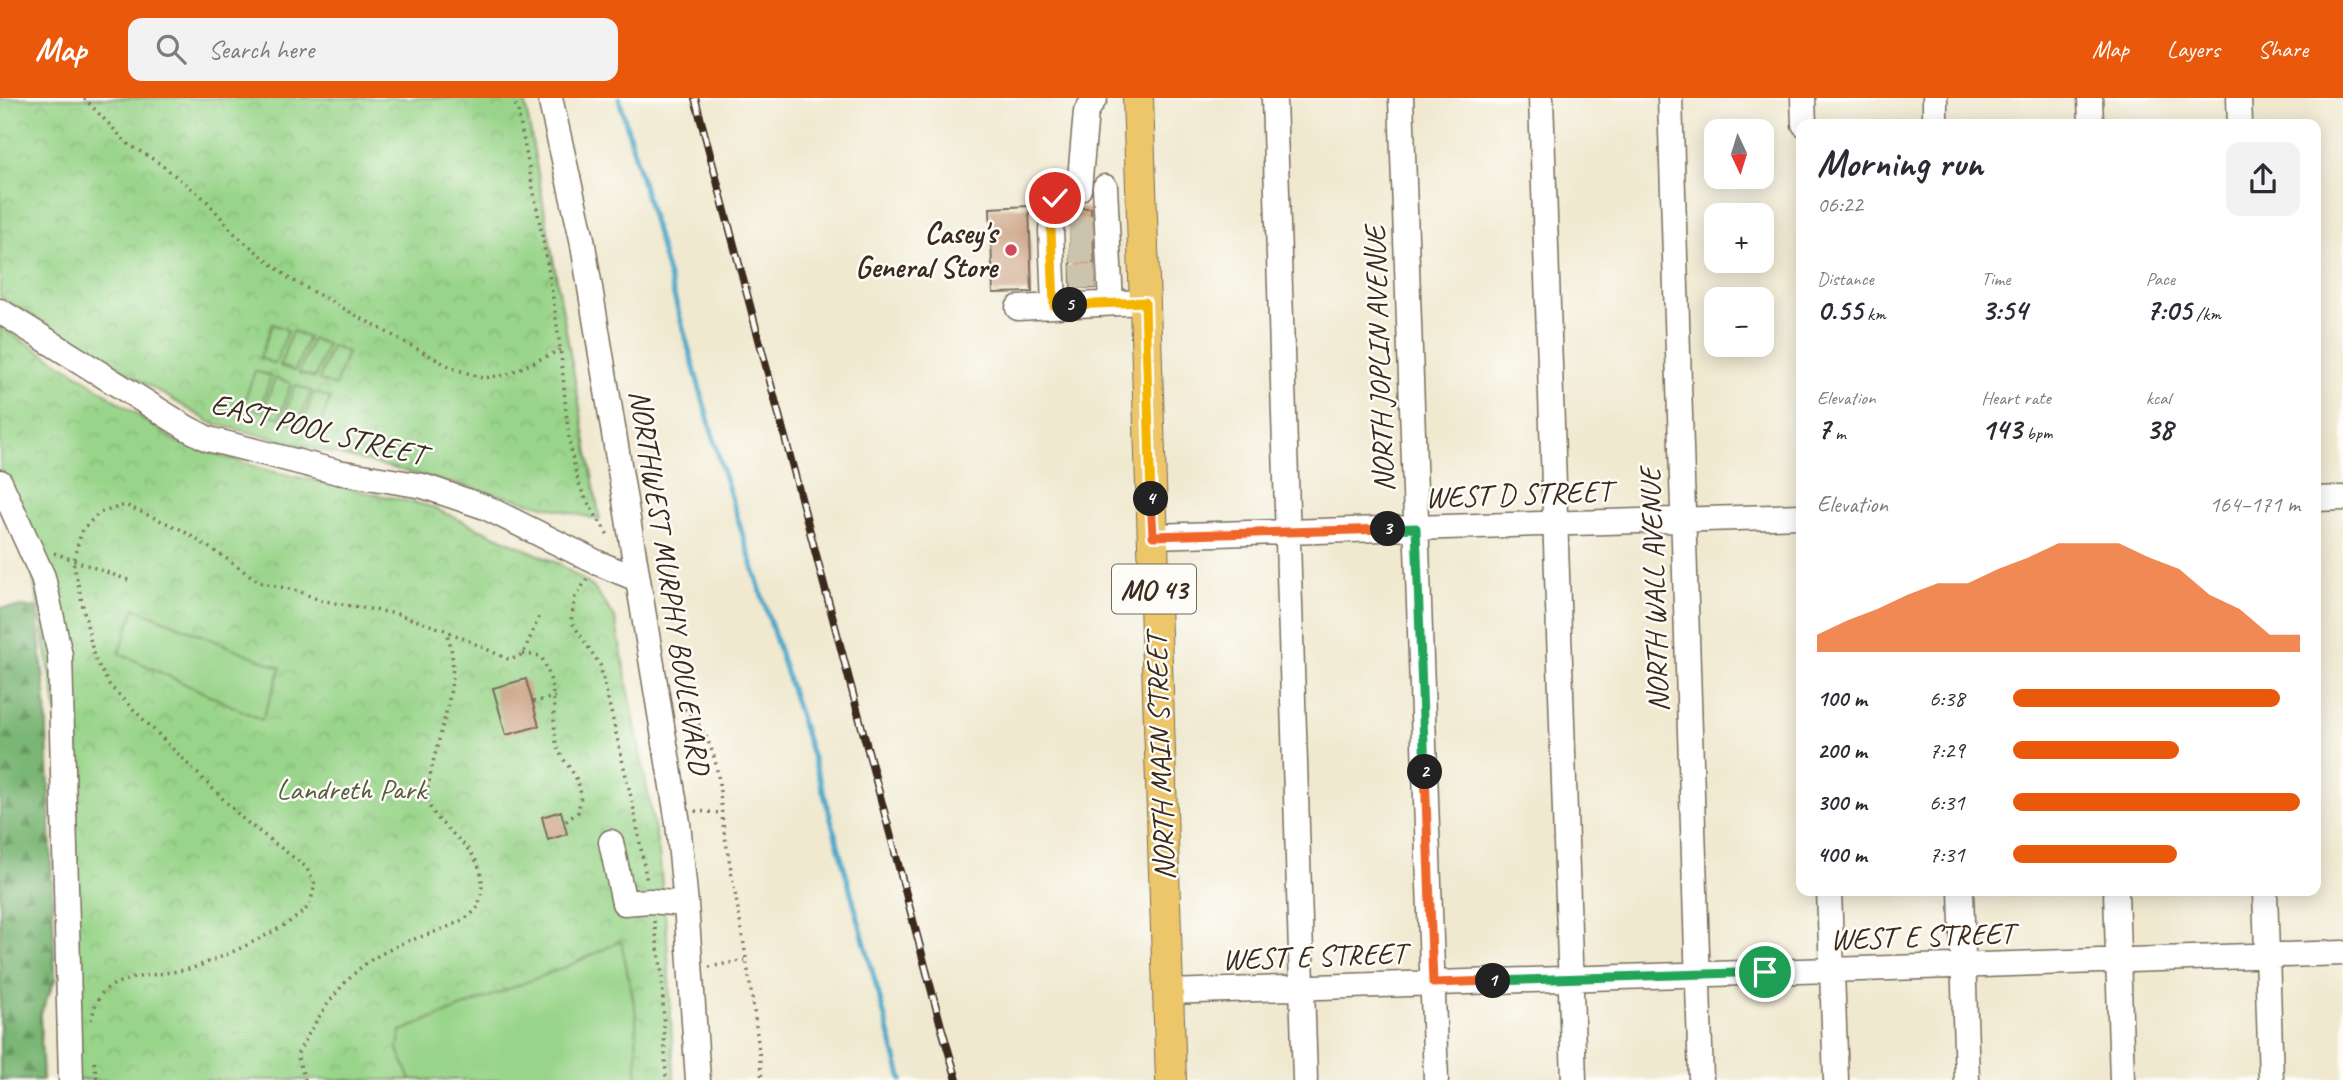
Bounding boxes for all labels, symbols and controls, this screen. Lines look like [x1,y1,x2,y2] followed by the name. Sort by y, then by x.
[128,18,618,81] search box
[35,28,86,70] text: Map
[152,30,190,68] icon: search
[208,33,314,66] text: Search here
[2092,34,2129,64] text: Map
[2167,34,2220,64] text: Layers
[2258,34,2308,64] text: Share
[1704,119,1774,189] north arrow
[1704,119,1774,357] map controls
[1817,140,1983,187] text: Morning run
[2226,142,2300,216] button: share
[1025,168,1085,228] pin
[1036,179,1074,217] icon: check
[1817,190,1863,219] text: 06:22
[1704,203,1774,273] button: +
[855,214,1000,286] place label: Casey's General Store
[1355,221,1403,492] street label: NORTH JOPLIN AVENUE
[1003,242,1019,258] marker: Casey's General Store
[1817,267,1874,291] text: Distance
[1981,267,2010,291] text: Time
[2146,267,2175,291] text: Pace
[1704,287,1774,357] button: −
[1052,288,1088,322] pin: 5
[1817,291,1862,329] text: 0.55
[1981,291,2027,329] text: 3:54
[2146,291,2192,329] text: 7:05
[1065,292,1074,316] text: 5
[1862,302,1886,326] text: km
[2192,302,2221,326] text: /km
[207,384,436,476] street label: EAST POOL STREET
[1817,386,1875,410] text: Elevation
[1981,386,2051,410] text: Heart rate
[2146,386,2171,410] text: kcal
[621,387,720,779] street label: NORTHWEST MURPHY BOULEVARD
[1817,410,1830,448] text: 7
[1981,410,2022,448] text: 143
[2146,410,2173,448] text: 38
[1830,421,1846,445] text: m
[2022,421,2053,445] text: bpm
[1631,464,1677,713] street label: NORTH WALL AVENUE
[1425,472,1619,516] street label: WEST D STREET
[1134,482,1168,516] pin: 4
[1146,486,1155,510] text: 4
[1817,490,1888,519] text: Elevation
[2209,490,2300,519] text: 164–171 m
[1370,512,1406,546] pin: 3
[1383,516,1392,540] text: 3
[1112,564,1196,614] road number: MO 43
[1136,627,1183,881] street label: NORTH MAIN STREET
[1817,684,1867,713] text: 100 m
[1929,684,1965,713] text: 6:38
[1817,736,1867,765] text: 200 m
[1929,736,1965,765] text: 7:29
[1408,754,1442,790] pin: 2
[1420,759,1429,783] text: 2
[276,770,428,808] park label: Landreth Park
[1817,788,1867,817] text: 300 m
[1929,788,1965,817] text: 6:31
[1817,840,1867,869] text: 400 m
[1929,840,1965,869] text: 7:31
[1830,914,2021,958] street label: WEST E STREET
[1222,934,1413,978] street label: WEST E STREET
[1735,942,1795,1002] pin
[1746,953,1784,991] icon: arrive
[1476,964,1510,998] pin: 1
[1488,968,1497,992] text: 1

